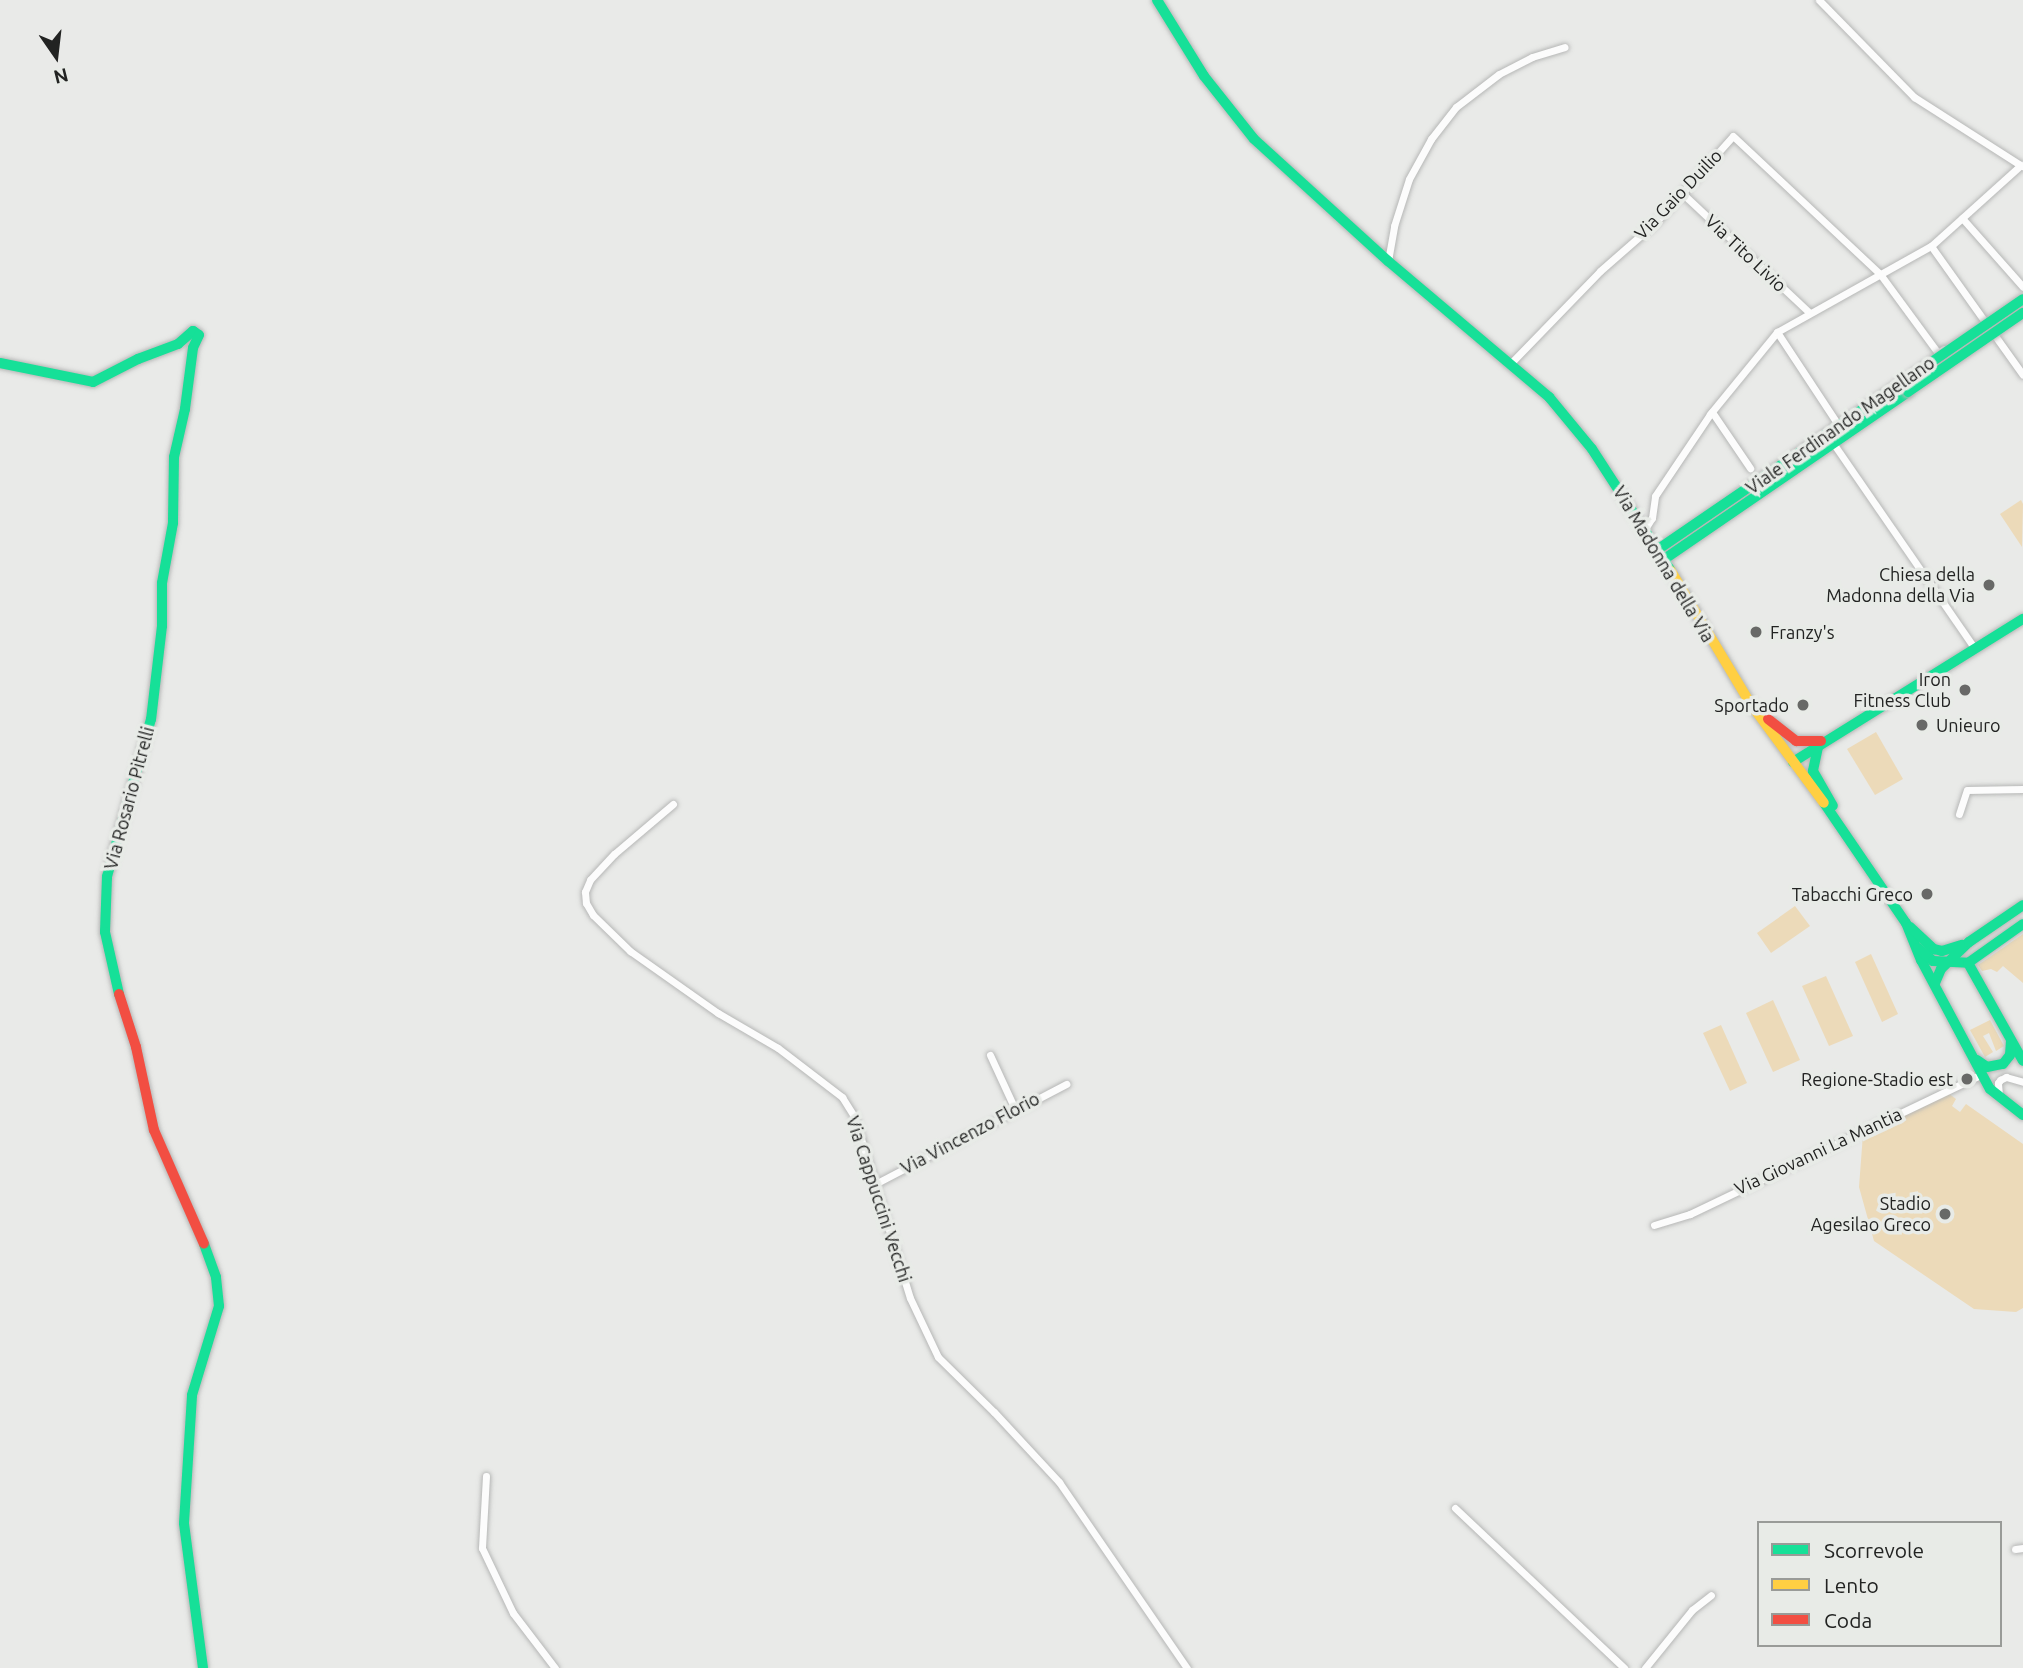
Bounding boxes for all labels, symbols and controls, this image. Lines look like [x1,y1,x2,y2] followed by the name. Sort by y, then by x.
[21,21,91,91] north arrow
[52,64,71,89] text: N
[1630,144,1726,244] street label: Via Gaio Duilio
[1701,210,1791,296] street label: Via Tito Livio
[1742,352,1938,498] street label: Viale Ferdinando Magellano
[1609,482,1719,646] street label: Via Madonna della Via
[1826,564,1975,606] place label: Chiesa della Madonna della Via
[1981,577,1997,593] marker: Chiesa della Madonna della Via
[1770,621,1835,643] place label: Franzy's
[1748,624,1764,640] marker: Franzy's
[1854,669,1951,712] place label: Iron Fitness Club
[1957,682,1973,698] marker: Iron Fitness Club
[1714,694,1789,716] place label: Sportado
[1795,697,1811,713] marker: Sportado
[1936,714,2000,736] place label: Unieuro
[1914,717,1930,733] marker: Unieuro
[100,724,158,872] street label: Via Rosario Pitrelli
[1792,883,1913,905] place label: Tabacchi Greco
[1919,886,1935,902] marker: Tabacchi Greco
[1801,1068,1953,1090] place label: Regione-Stadio est
[1959,1071,1975,1087] marker: Regione-Stadio est
[897,1087,1043,1179] street label: Via Vincenzo Florio
[1731,1103,1905,1199] street label: Via Giovanni La Mantia
[842,1113,916,1285] street label: Via Cappuccini Vecchi
[1811,1193,1931,1236] place label: Stadio Agesilao Greco
[1937,1206,1953,1222] marker: Stadio Agesilao Greco
[1757,1521,2002,1647] legend
[1824,1538,1924,1562] text: Scorrevole
[1824,1573,1879,1597] text: Lento
[1824,1608,1872,1632] text: Coda

